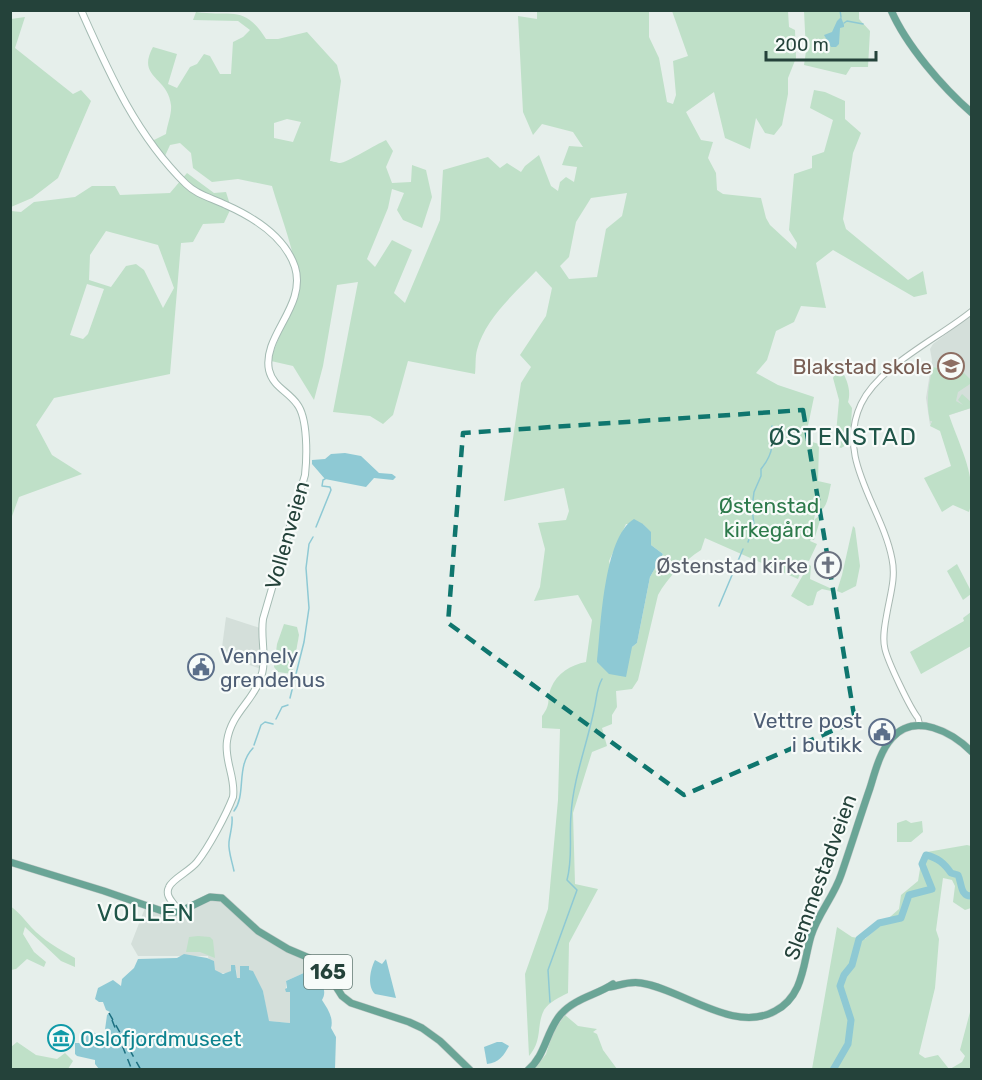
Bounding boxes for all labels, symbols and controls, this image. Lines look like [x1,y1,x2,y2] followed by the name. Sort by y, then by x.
[766,24,876,62] scale bar
[775,34,829,56] text: 200 m
[936,351,966,381] school or university icon: Blakstad skole
[793,354,932,379] place label: Blakstad skole
[768,423,918,451] district label: ØSTENSTAD
[260,478,314,592] street label: Vollenveien
[719,493,819,542] park label: Østenstad kirkegård
[813,550,843,580] church icon: Østenstad kirke
[656,553,808,578] place label: Østenstad kirke
[220,643,325,692] place label: Vennely grendehus
[186,652,216,682] public building icon: Vennely grendehus
[753,708,862,757] place label: Vettre post i butikk
[867,717,897,747] public building icon: Vettre post i butikk
[778,791,862,963] street label: Slemmestadveien
[97,899,195,927] district label: VOLLEN
[304,955,352,989] road number: 165
[46,1023,76,1053] museum icon: Oslofjordmuseet
[80,1026,241,1051] place label: Oslofjordmuseet

